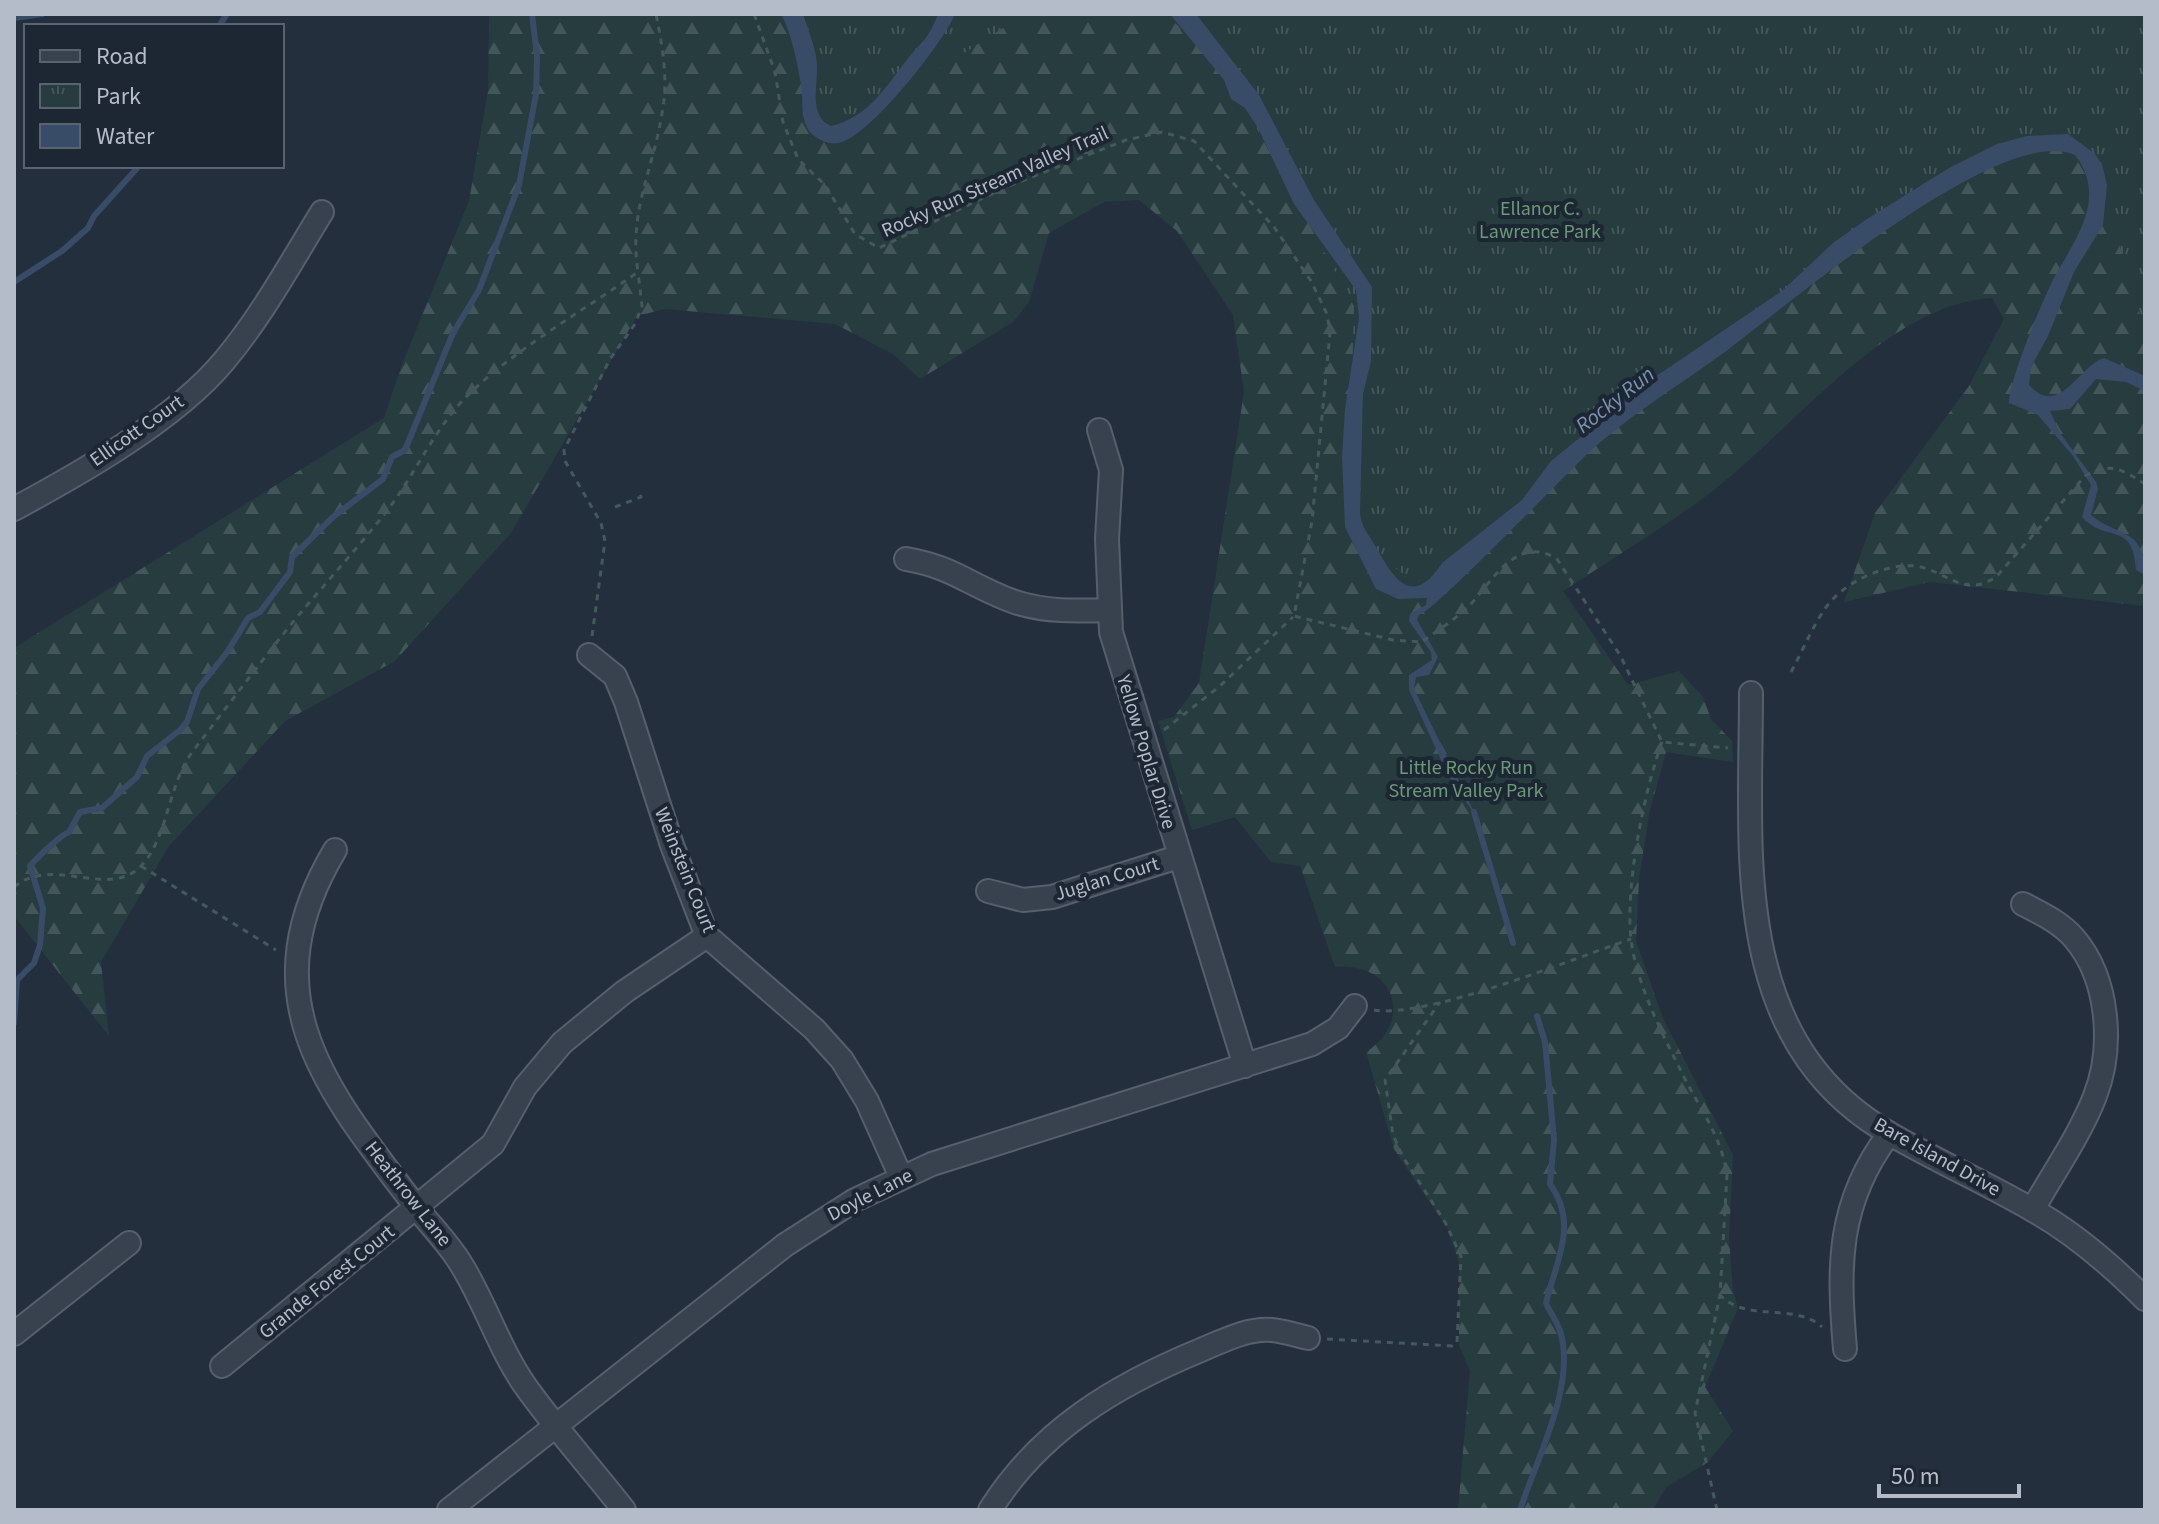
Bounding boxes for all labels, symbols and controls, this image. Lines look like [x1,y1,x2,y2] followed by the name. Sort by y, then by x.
[24,24,284,168] legend
[96,39,148,74] text: Road
[96,79,141,114] text: Park
[96,119,155,154] text: Water
[877,119,1113,245] street label: Rocky Run Stream Valley Trail
[1479,195,1601,246] park label: Ellanor C. Lawrence Park
[1569,359,1661,441] water label: Rocky Run
[84,388,190,474] street label: Ellicott Court
[1109,670,1183,833] street label: Yellow Poplar Drive
[1389,754,1544,805] park label: Little Rocky Run Stream Valley Park
[647,803,723,937] street label: Weinstein Court
[1052,850,1163,908] street label: Juglan Court
[1869,1111,2005,1203] street label: Bare Island Drive
[358,1135,458,1253] street label: Heathrow Lane
[823,1162,917,1228] street label: Doyle Lane
[253,1218,401,1346] street label: Grande Forest Court
[1879,1448,2019,1498] scale bar
[1891,1459,1940,1494] text: 50 m

